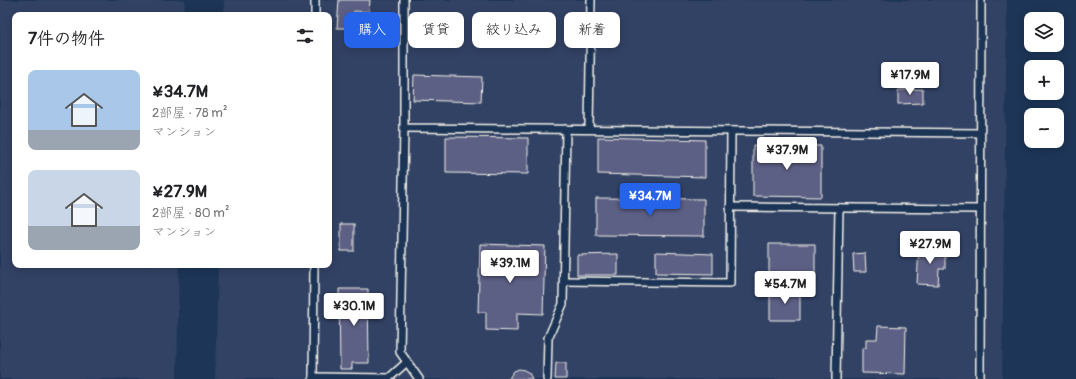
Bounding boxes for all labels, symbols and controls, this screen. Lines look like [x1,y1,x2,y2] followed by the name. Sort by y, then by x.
[344,12,400,48] chip: 購入
[408,12,464,48] chip: 賃貸
[472,12,556,48] chip: 絞り込み
[564,12,620,48] chip: 新着
[1024,12,1064,148] map controls
[1024,12,1064,52] button: layers
[294,25,316,47] icon: filters
[28,28,105,49] text: 7件の物件
[1024,60,1064,100] button: +
[877,62,943,96] pin: ¥17.9M
[890,67,930,83] text: ¥17.9M
[152,81,208,102] text: ¥34.7M
[60,86,108,134] icon: home
[152,105,227,121] text: 2部屋 · 78 m²
[1024,108,1064,148] button: −
[152,124,216,140] text: マンション
[754,137,820,171] pin: ¥37.9M
[766,142,808,158] text: ¥37.9M
[152,181,207,202] text: ¥27.9M
[617,183,683,217] pin: ¥34.7M
[60,186,108,234] icon: home
[629,188,671,204] text: ¥34.7M
[152,205,229,221] text: 2部屋 · 80 m²
[152,224,216,240] text: マンション
[897,231,963,265] pin: ¥27.9M
[909,236,951,252] text: ¥27.9M
[477,250,543,284] pin: ¥39.1M
[490,255,530,271] text: ¥39.1M
[752,271,818,305] pin: ¥54.7M
[764,276,806,292] text: ¥54.7M
[321,293,387,327] pin: ¥30.1M
[333,298,375,314] text: ¥30.1M

